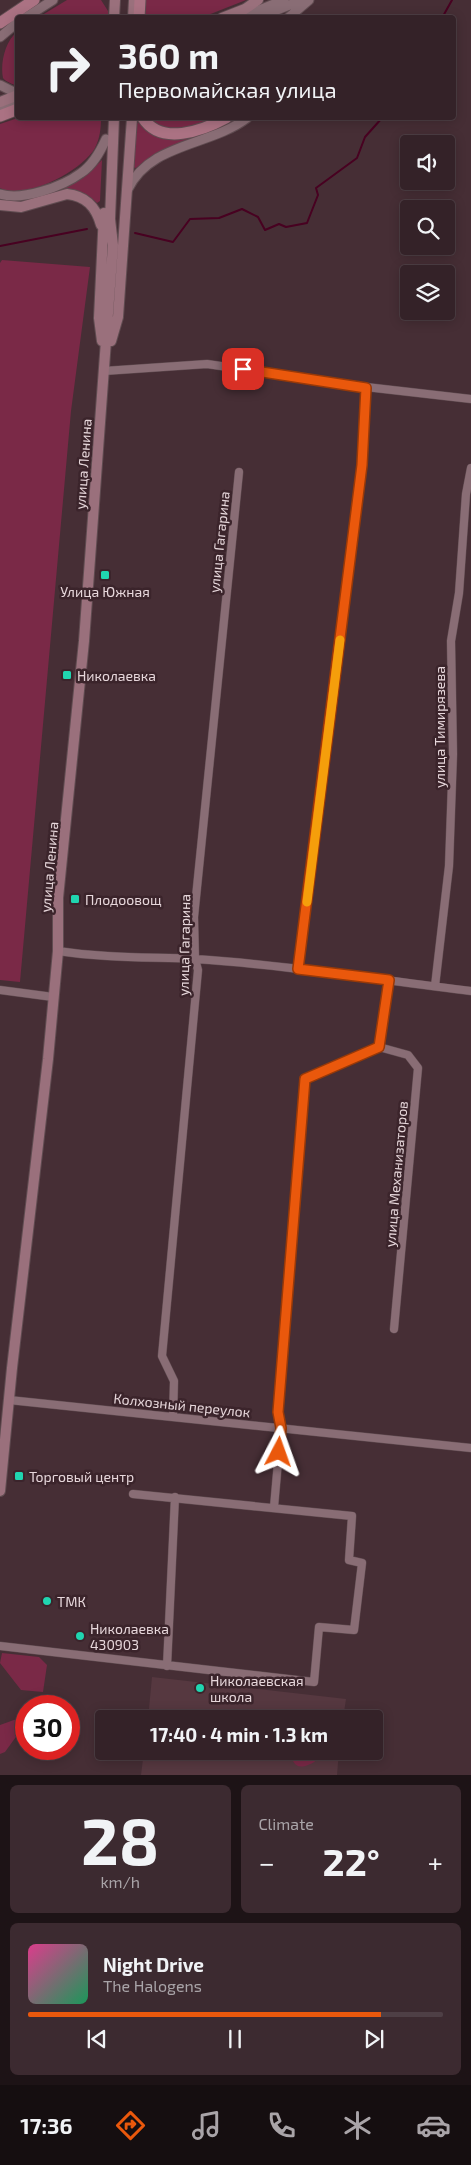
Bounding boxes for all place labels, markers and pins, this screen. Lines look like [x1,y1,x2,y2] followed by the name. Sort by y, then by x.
[222,348,264,390] pin
[99,569,111,581] marker: Улица Южная
[60,583,150,600] place label: Улица Южная
[77,667,156,684] place label: Николаевка
[61,669,73,681] marker: Николаевка
[85,891,162,908] place label: Плодоовощ
[69,893,81,905] marker: Плодоовощ
[29,1468,134,1485] place label: Торговый центр
[13,1470,25,1482] marker: Торговый центр
[57,1593,86,1610] place label: ТМК
[41,1595,53,1607] marker: ТМК
[90,1620,169,1653] place label: Николаевка 430903
[74,1630,86,1642] marker: Николаевка 430903
[210,1672,304,1705] place label: Николаевская школа
[194,1682,206,1694] marker: Николаевская школа

